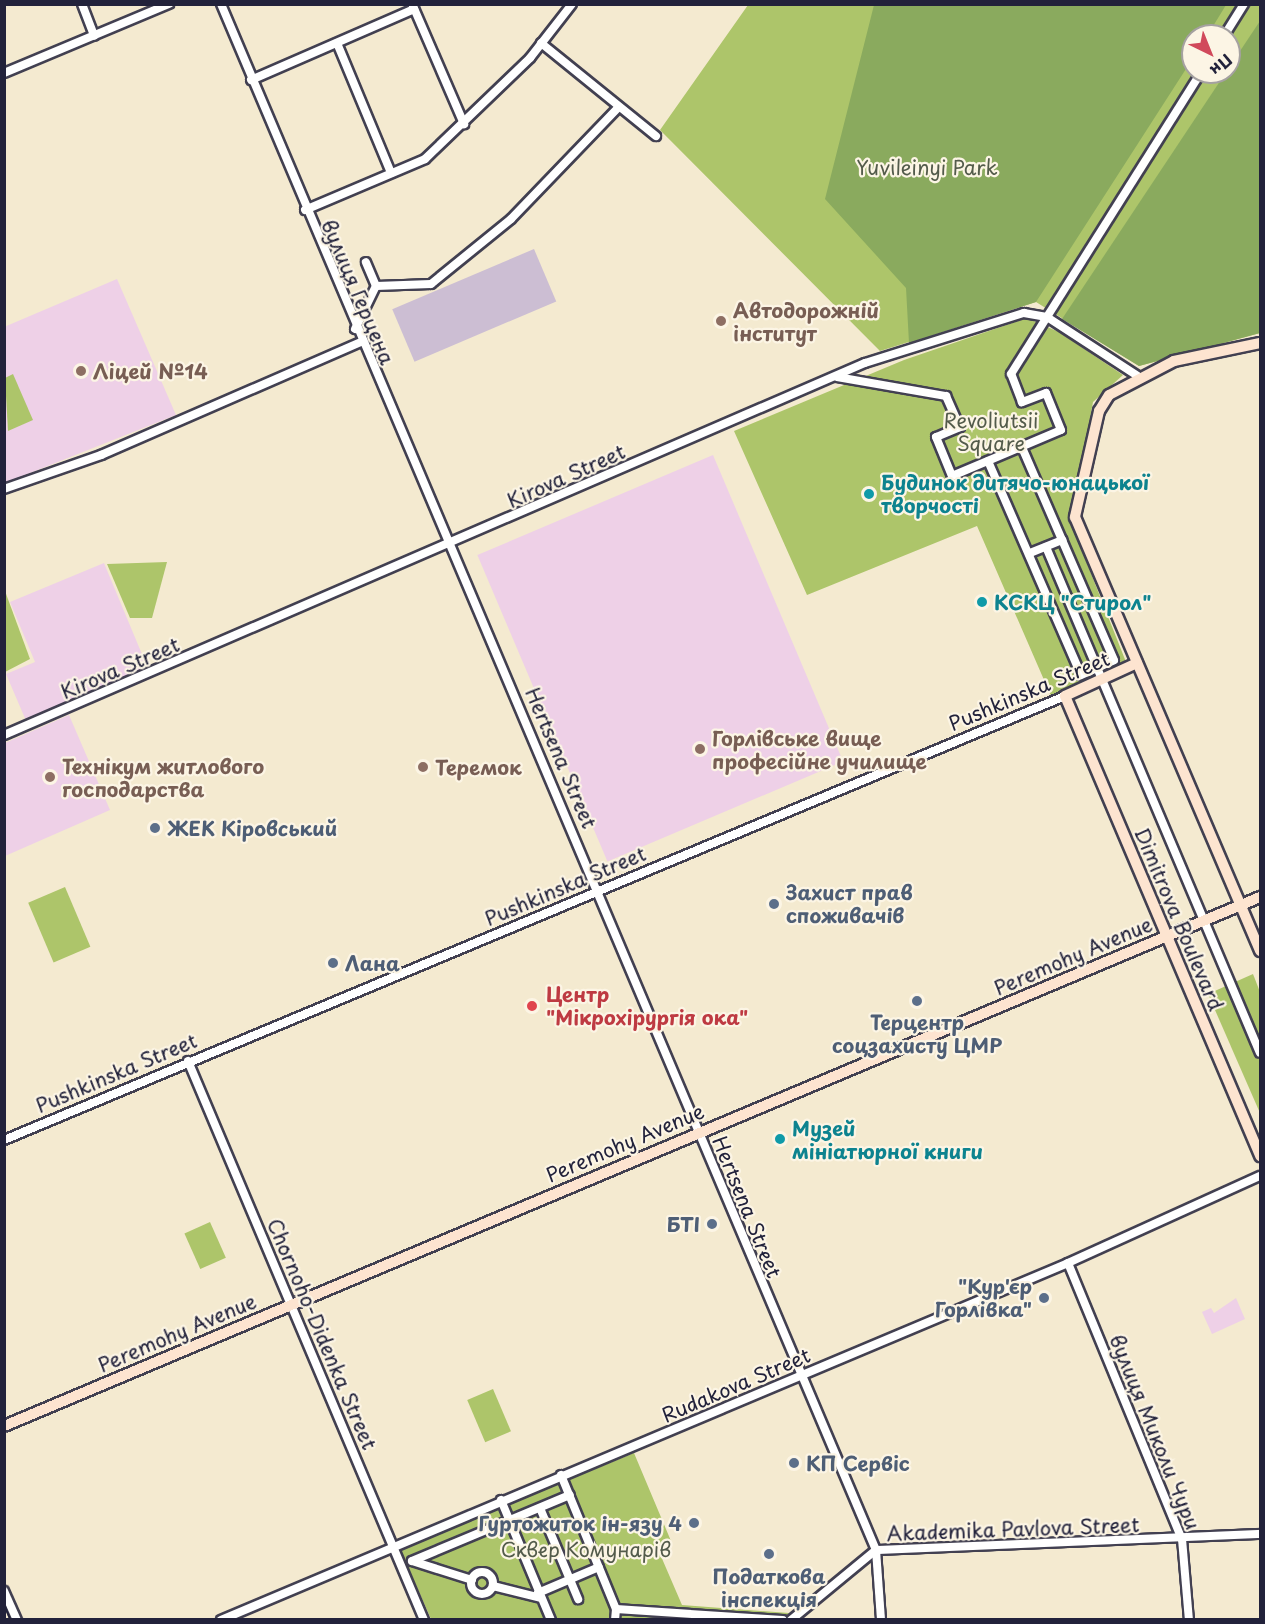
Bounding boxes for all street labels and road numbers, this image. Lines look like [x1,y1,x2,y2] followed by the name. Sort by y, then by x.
[317,216,399,368] street label: вулиця Герцена
[503,439,629,513] street label: Kirova Street
[57,632,183,704] street label: Kirova Street
[944,646,1114,736] street label: Pushkinska Street
[520,683,602,833] street label: Hertsena Street
[1129,824,1229,1014] street label: Dimitrova Boulevard
[480,841,650,931] street label: Pushkinska Street
[990,912,1156,1000] street label: Peremohy Avenue
[31,1028,201,1118] street label: Pushkinska Street
[542,1099,708,1187] street label: Peremohy Avenue
[707,1132,787,1282] street label: Hertsena Street
[262,1215,382,1453] street label: Chornoho-Didenka Street
[94,1289,260,1377] street label: Peremohy Avenue
[1105,1331,1205,1533] street label: вулиця Миколи Чури
[658,1343,814,1427] street label: Rudakova Street
[886,1513,1140,1545] street label: Akademika Pavlova Street

